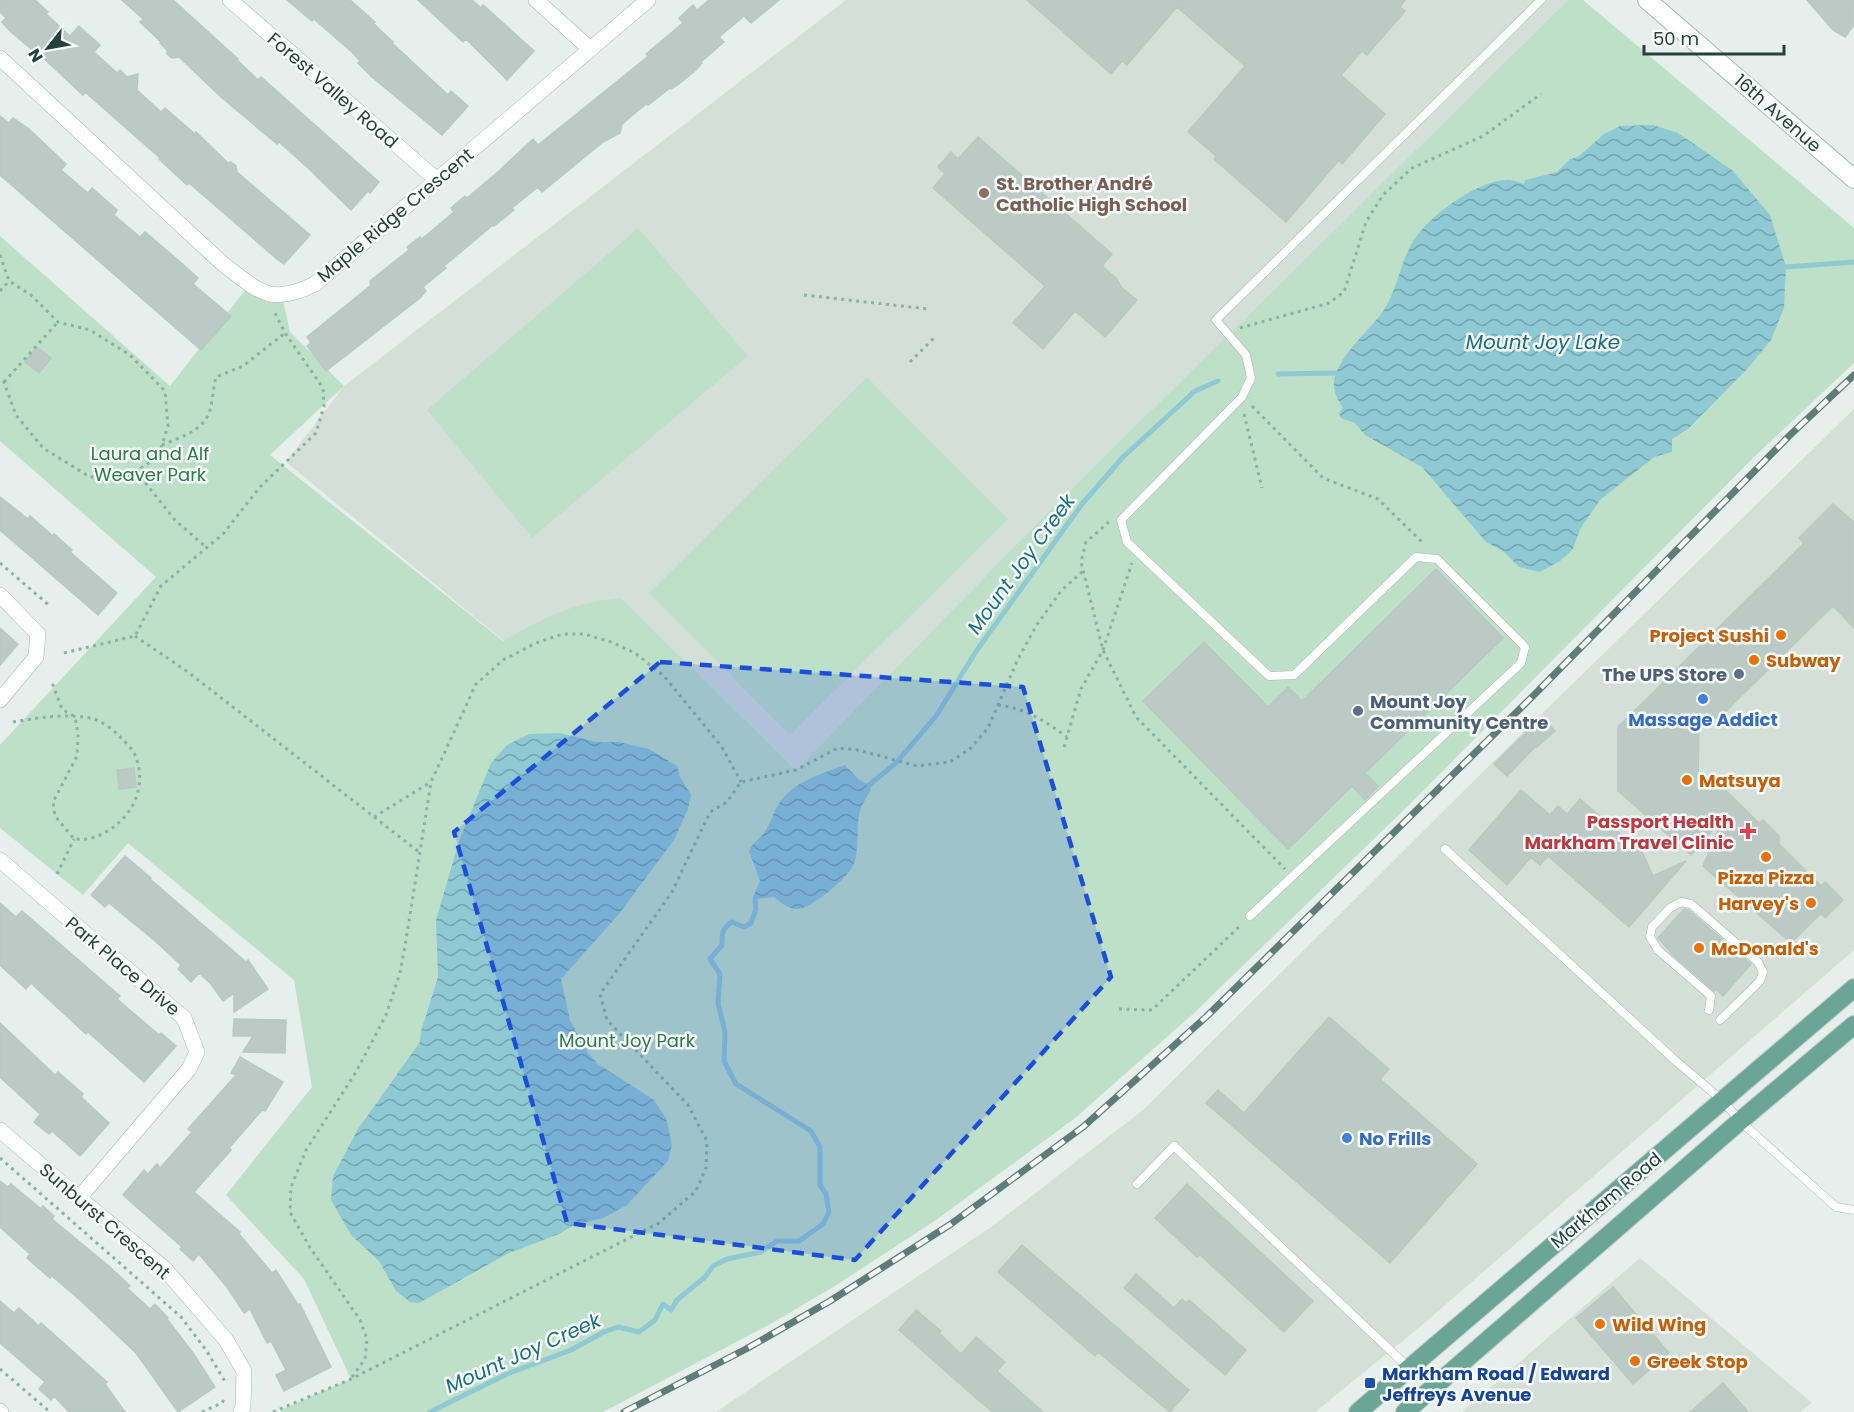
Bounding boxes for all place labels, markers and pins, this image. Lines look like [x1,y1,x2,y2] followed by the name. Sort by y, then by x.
[996,171,1187,217] place label: St. Brother André Catholic High School
[977,186,991,200] marker: St. Brother André Catholic High School
[1650,623,1769,648] place label: Project Sushi
[1774,628,1788,642] marker: Project Sushi
[1766,648,1841,673] place label: Subway
[1747,653,1761,667] marker: Subway
[1602,662,1727,687] place label: The UPS Store
[1732,667,1746,681] marker: The UPS Store
[1370,689,1548,735] place label: Mount Joy Community Centre
[1696,692,1710,706] marker: Massage Addict
[1351,704,1365,718] marker: Mount Joy Community Centre
[1628,707,1778,732] place label: Massage Addict
[1699,768,1781,793] place label: Matsuya
[1680,773,1694,787] marker: Matsuya
[1524,809,1734,855] place label: Passport Health Markham Travel Clinic
[1739,822,1757,840] marker: Passport Health Markham Travel Clinic
[1759,850,1773,864] marker: Pizza Pizza
[1717,865,1815,890] place label: Pizza Pizza
[1718,891,1799,916] place label: Harvey's
[1804,896,1818,910] marker: Harvey's
[1711,936,1819,961] place label: McDonald's
[1692,941,1706,955] marker: McDonald's
[1359,1126,1431,1151] place label: No Frills
[1340,1131,1354,1145] marker: No Frills
[1612,1312,1706,1337] place label: Wild Wing
[1593,1317,1607,1331] marker: Wild Wing
[1647,1349,1748,1374] place label: Greek Stop
[1628,1354,1642,1368] marker: Greek Stop
[1382,1361,1610,1407] place label: Markham Road / Edward Jeffreys Avenue
[1363,1376,1377,1390] marker: Markham Road / Edward Jeffreys Avenue

